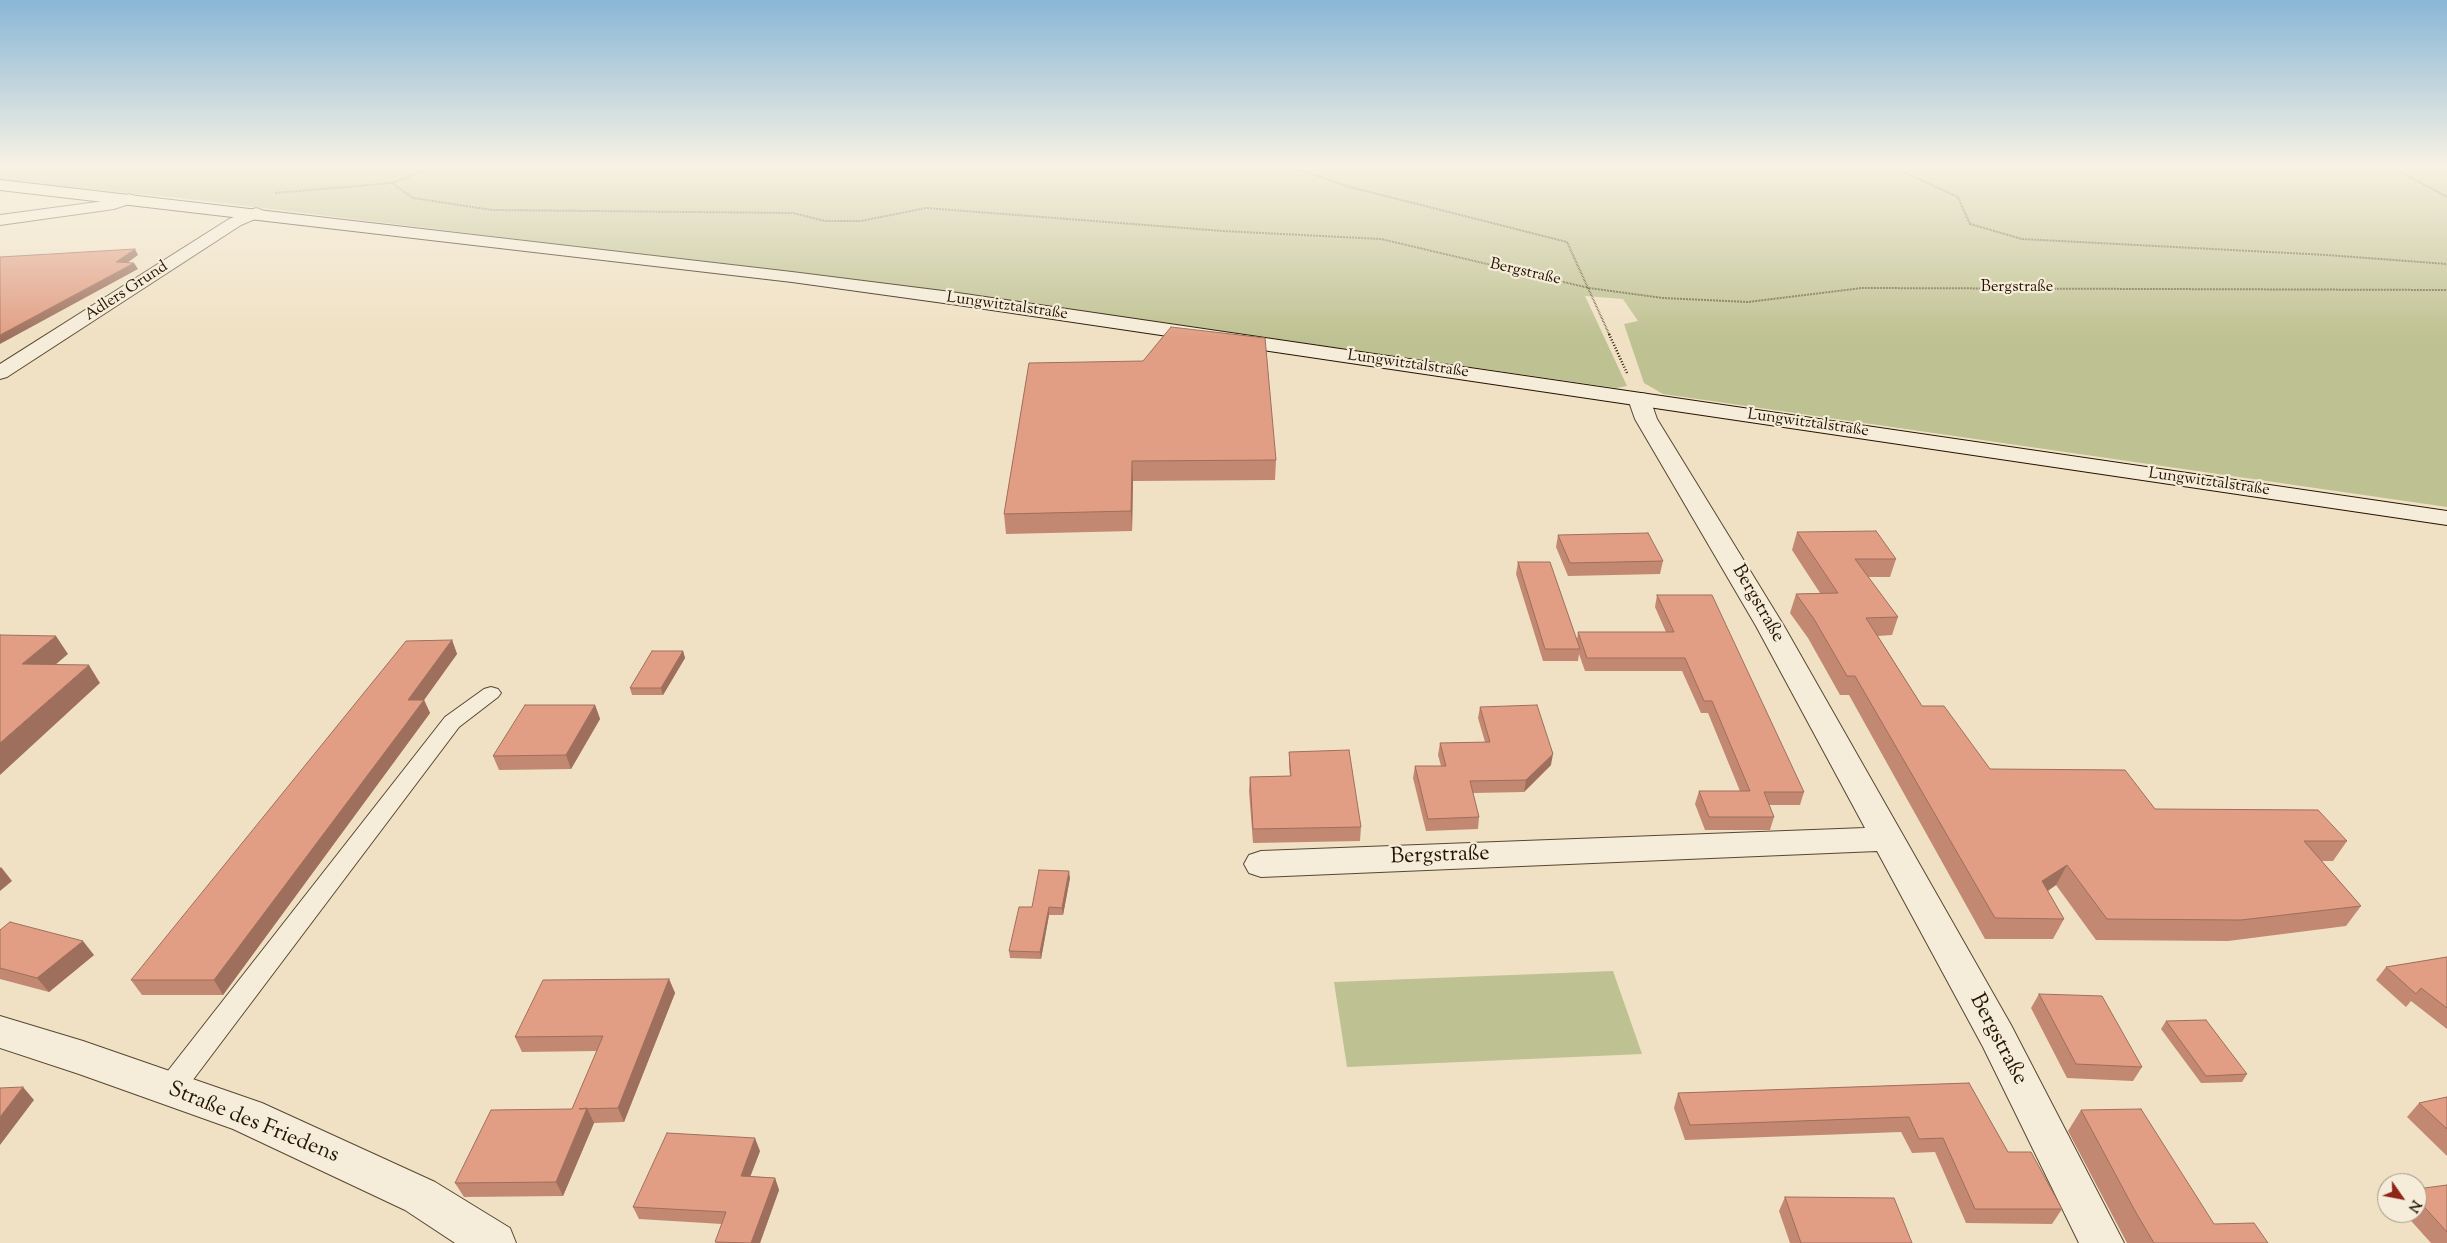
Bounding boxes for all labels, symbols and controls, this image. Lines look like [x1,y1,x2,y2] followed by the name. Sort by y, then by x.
[1488,256,1562,290] street label: Bergstraße
[82,258,172,326] street label: Adlers Grund
[1981,278,2053,298] street label: Bergstraße
[945,289,1069,325] street label: Lungwitztalstraße
[1346,347,1470,383] street label: Lungwitztalstraße
[1746,406,1870,442] street label: Lungwitztalstraße
[2147,465,2271,501] street label: Lungwitztalstraße
[1726,561,1788,647] street label: Bergstraße
[1390,842,1490,872] street label: Bergstraße
[1962,990,2032,1090] street label: Bergstraße
[164,1078,342,1170] street label: Straße des Friedens
[2377,1173,2427,1223] north arrow
[2402,1195,2425,1216] text: N

